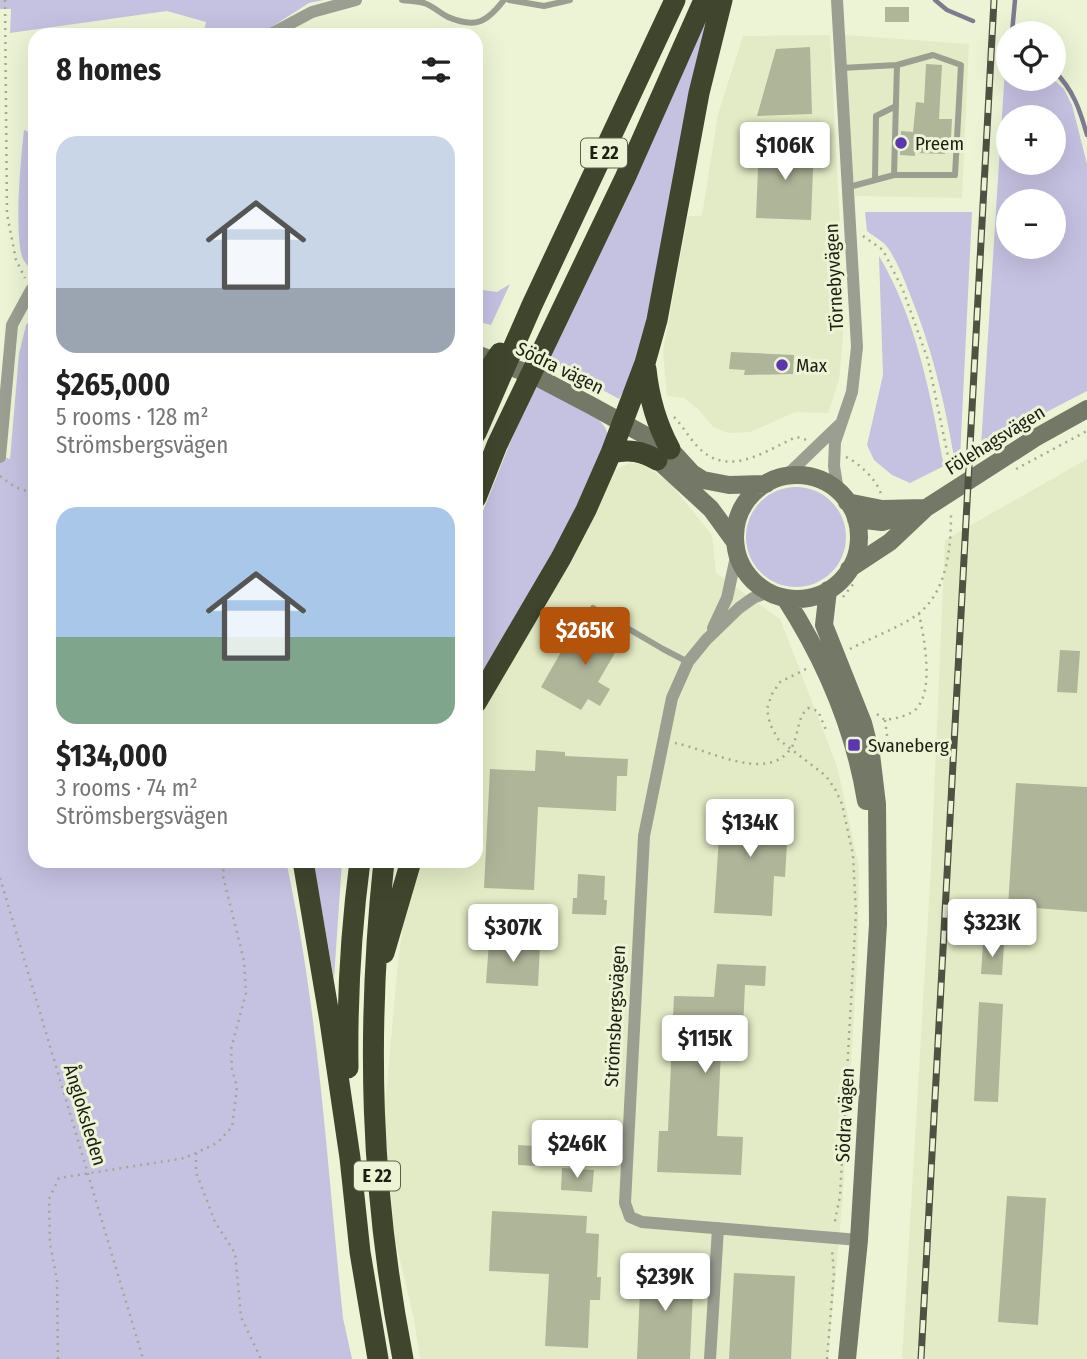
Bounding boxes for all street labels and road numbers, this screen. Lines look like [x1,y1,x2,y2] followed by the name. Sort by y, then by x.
[581,138,627,168] road number: E 22
[820,223,848,331] street label: Törnebyvägen
[512,337,608,399] street label: Södra vägen
[941,400,1049,480] street label: Fölehagsvägen
[600,944,630,1088] street label: Strömsbergsvägen
[59,1062,111,1168] street label: Ångloksleden
[831,1067,859,1163] street label: Södra vägen
[354,1162,400,1190] road number: E 22

